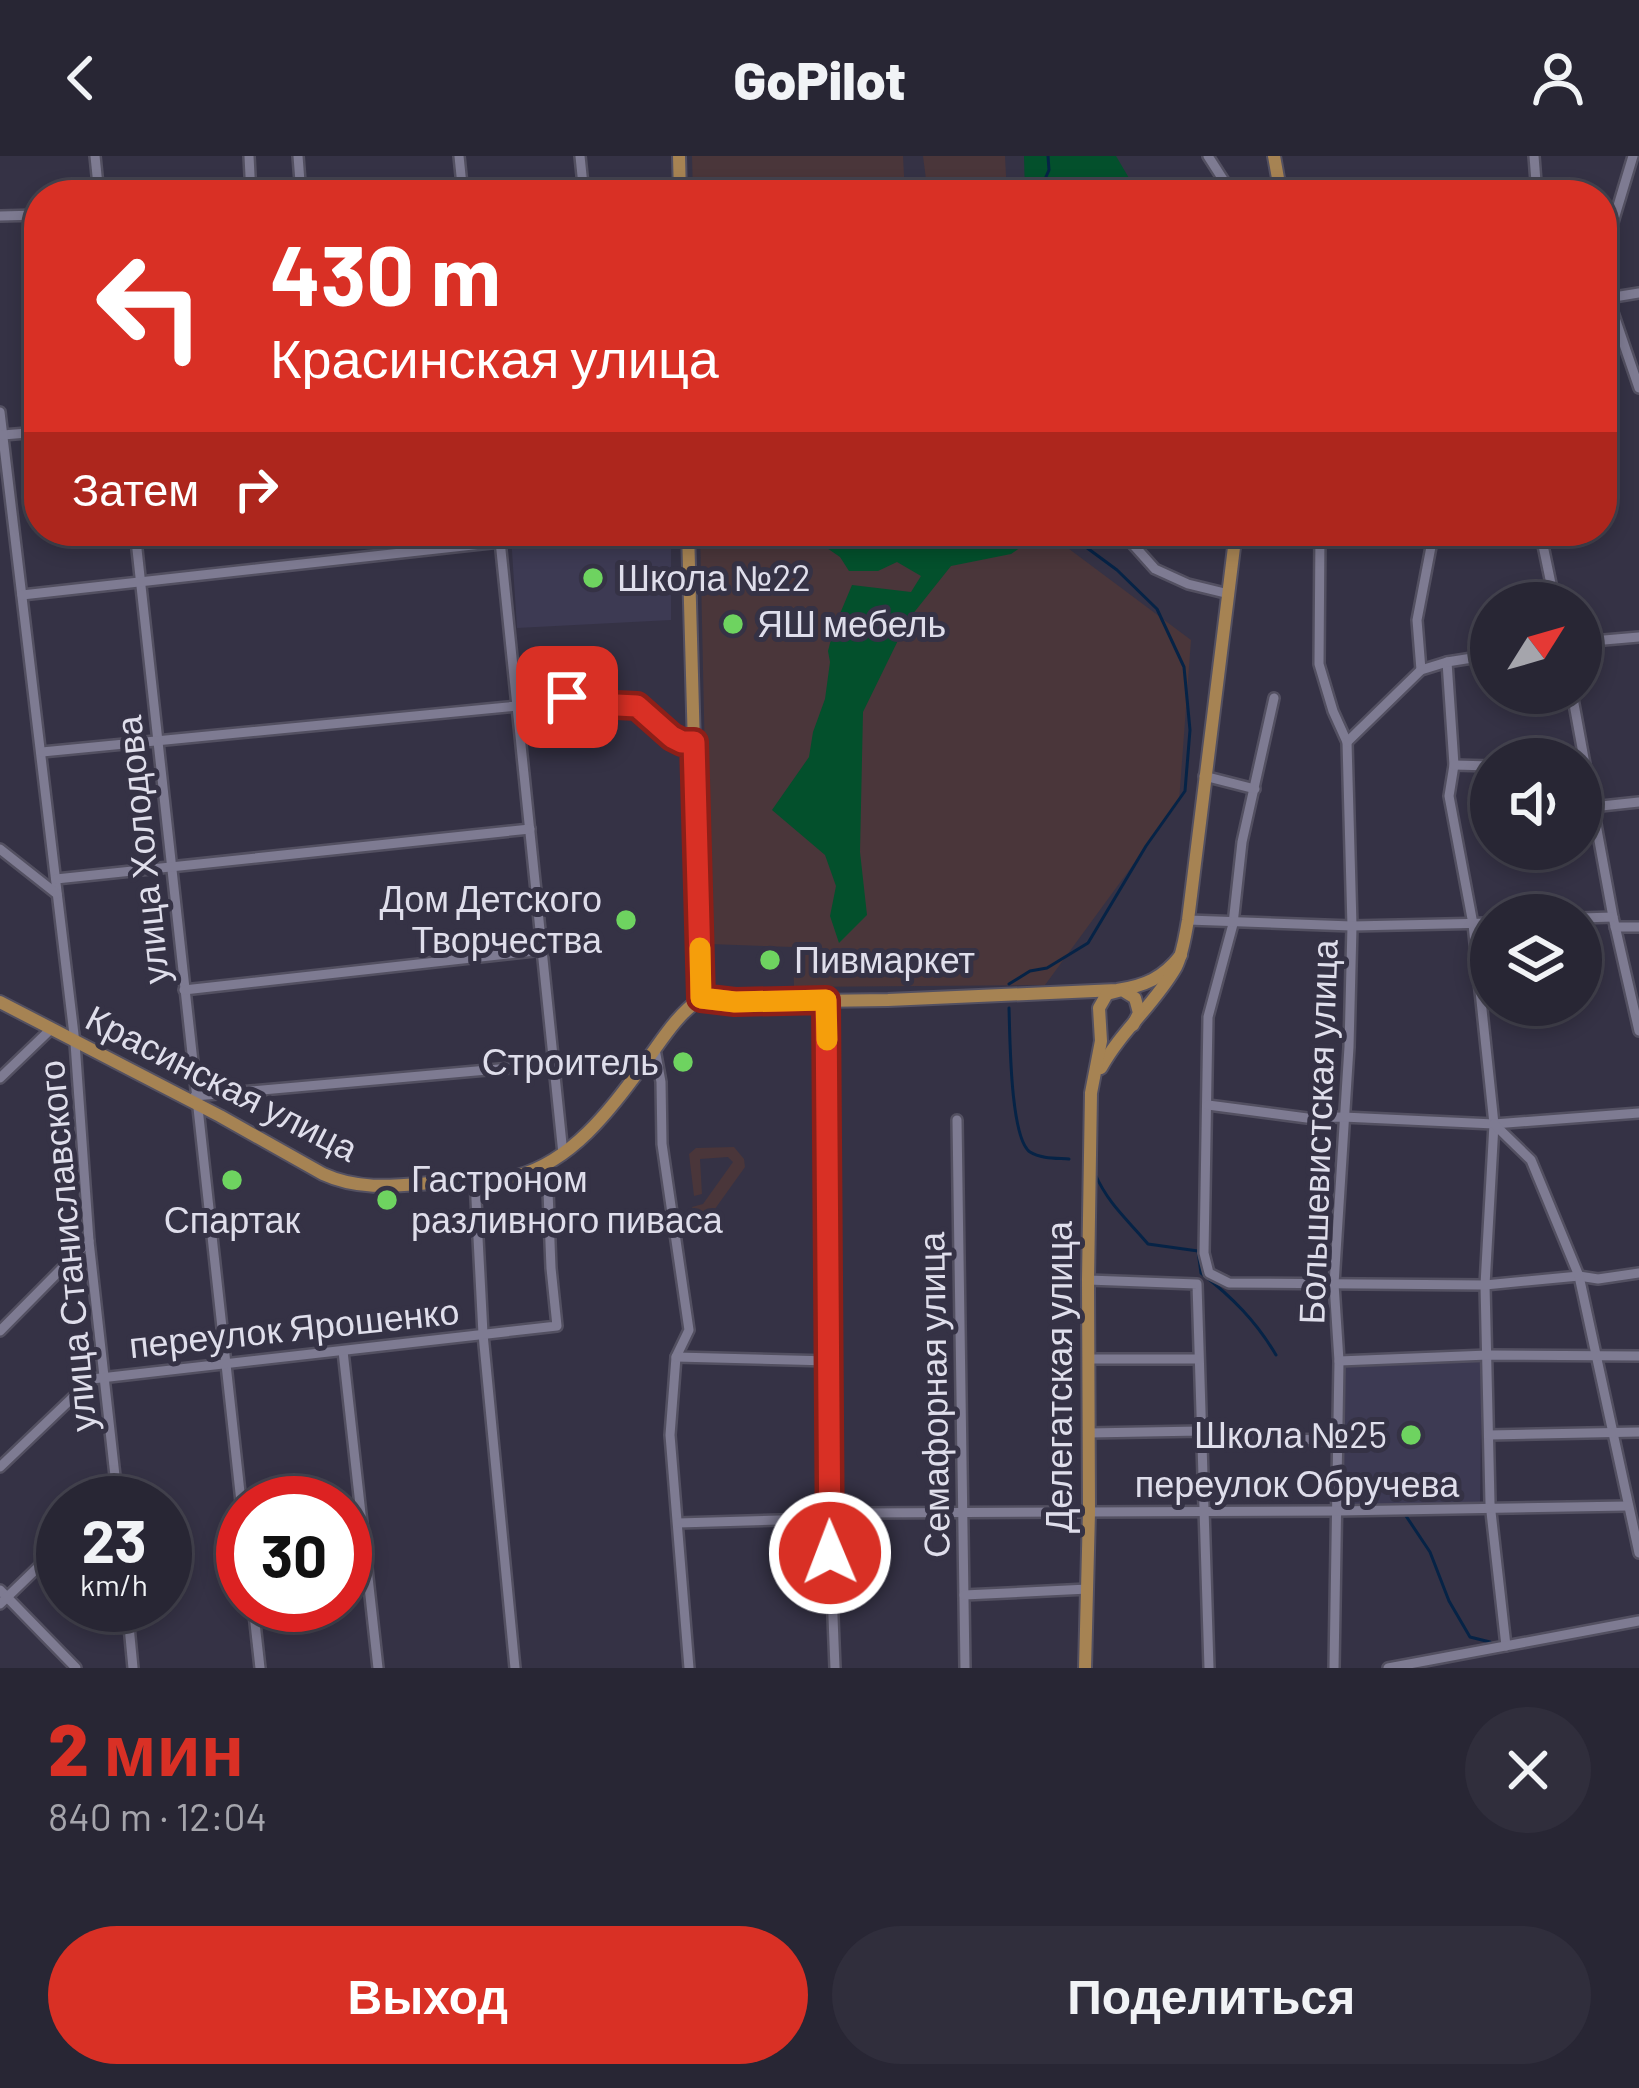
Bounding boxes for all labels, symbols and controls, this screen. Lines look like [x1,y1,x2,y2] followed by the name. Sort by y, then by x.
[48,45,114,111] icon: back
[1525,45,1591,111] icon: person
[733,46,906,111] text: GoPilot
[270,222,501,323] text: 430 m
[72,228,228,384] icon: left
[270,324,719,389] text: Красинская улица
[223,456,289,522] icon: right
[72,461,199,515] text: Затем
[617,555,811,598] place label: Школа №22
[580,565,606,591] marker: Школа №22
[1470,582,1602,714] north arrow
[1470,582,1602,1026] map controls
[757,601,946,644] place label: ЯШ мебель
[720,611,746,637] marker: ЯШ мебель
[516,646,618,748] pin
[534,664,600,730] icon: arrive
[105,713,177,986] street label: улица Холодова
[1470,738,1602,870] button: sound
[379,876,603,961] place label: Дом Детского Творчества
[1470,894,1602,1026] button: layers
[613,907,639,933] marker: Дом Детского Творчества
[794,937,975,981] place label: Пивмаркет
[1288,938,1346,1325] street label: Большевистская улица
[757,947,783,973] marker: Пивмаркет
[79,995,367,1170] street label: Красинская улица
[482,1039,659,1083] place label: Строитель
[670,1049,696,1075] marker: Строитель
[28,1059,104,1434] street label: улица Станиславского
[411,1156,724,1241] place label: Гастроном разливного пиваса
[219,1167,245,1193] marker: Спартак
[374,1187,400,1213] marker: Гастроном разливного пиваса
[164,1197,301,1241] place label: Спартак
[1036,1220,1080,1533] street label: Делегатская улица
[908,1231,958,1558] street label: Семафорная улица
[127,1288,461,1366] street label: переулок Ярошенко
[1194,1412,1387,1455] place label: Школа №25
[1398,1422,1424,1448] marker: Школа №25
[1135,1461,1460,1505] street label: переулок Обручева
[216,1476,372,1632] speed limit sign: 30
[767,1490,893,1616] position arrow
[81,1503,147,1575] text: 23
[80,1566,148,1602] text: km/h
[48,1704,244,1790] text: 2 мин
[1465,1707,1591,1833] button: close
[48,1792,267,1839] text: 840 m · 12:04
[48,1926,808,2064] button: Выход
[832,1926,1591,2064] button: Поделиться

